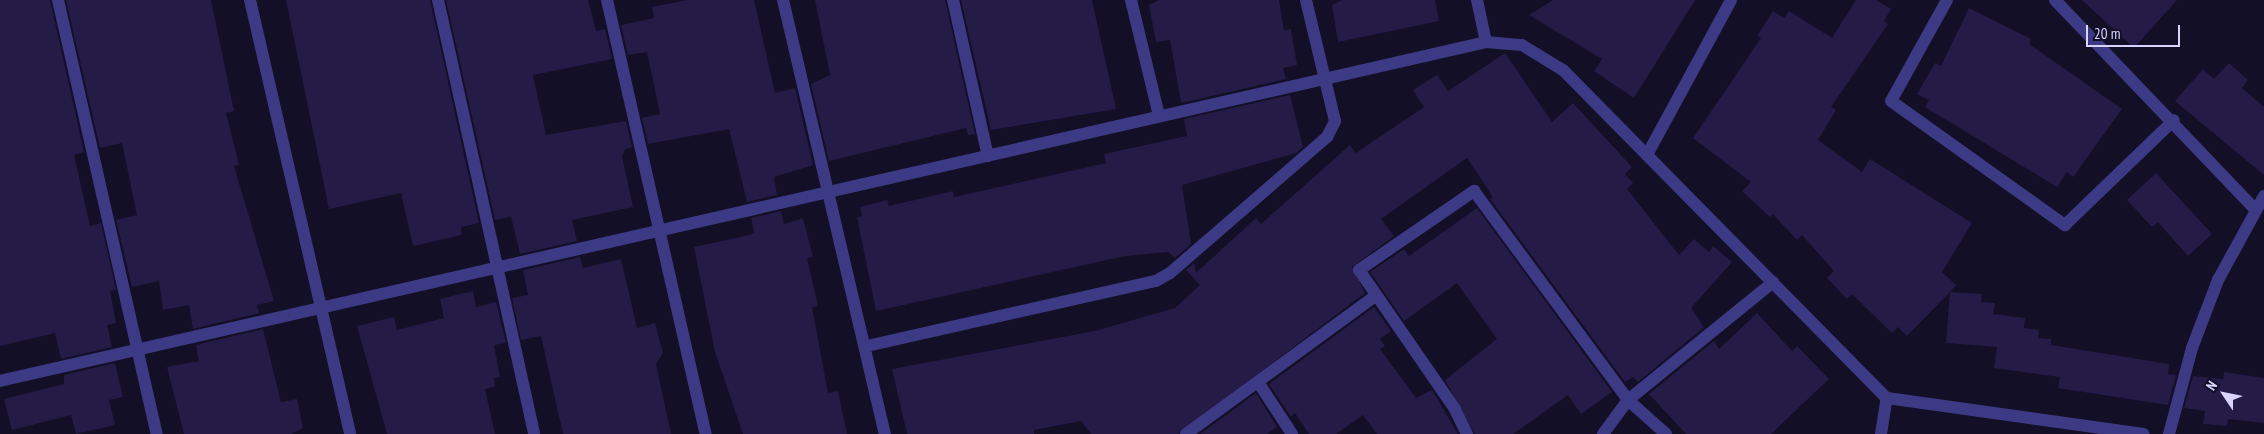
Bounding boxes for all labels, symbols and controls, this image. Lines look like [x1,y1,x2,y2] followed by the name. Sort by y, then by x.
[2089,15,2183,47] scale bar
[2094,24,2120,43] text: 20 m
[2199,369,2249,419] north arrow
[2202,377,2221,394] text: N

